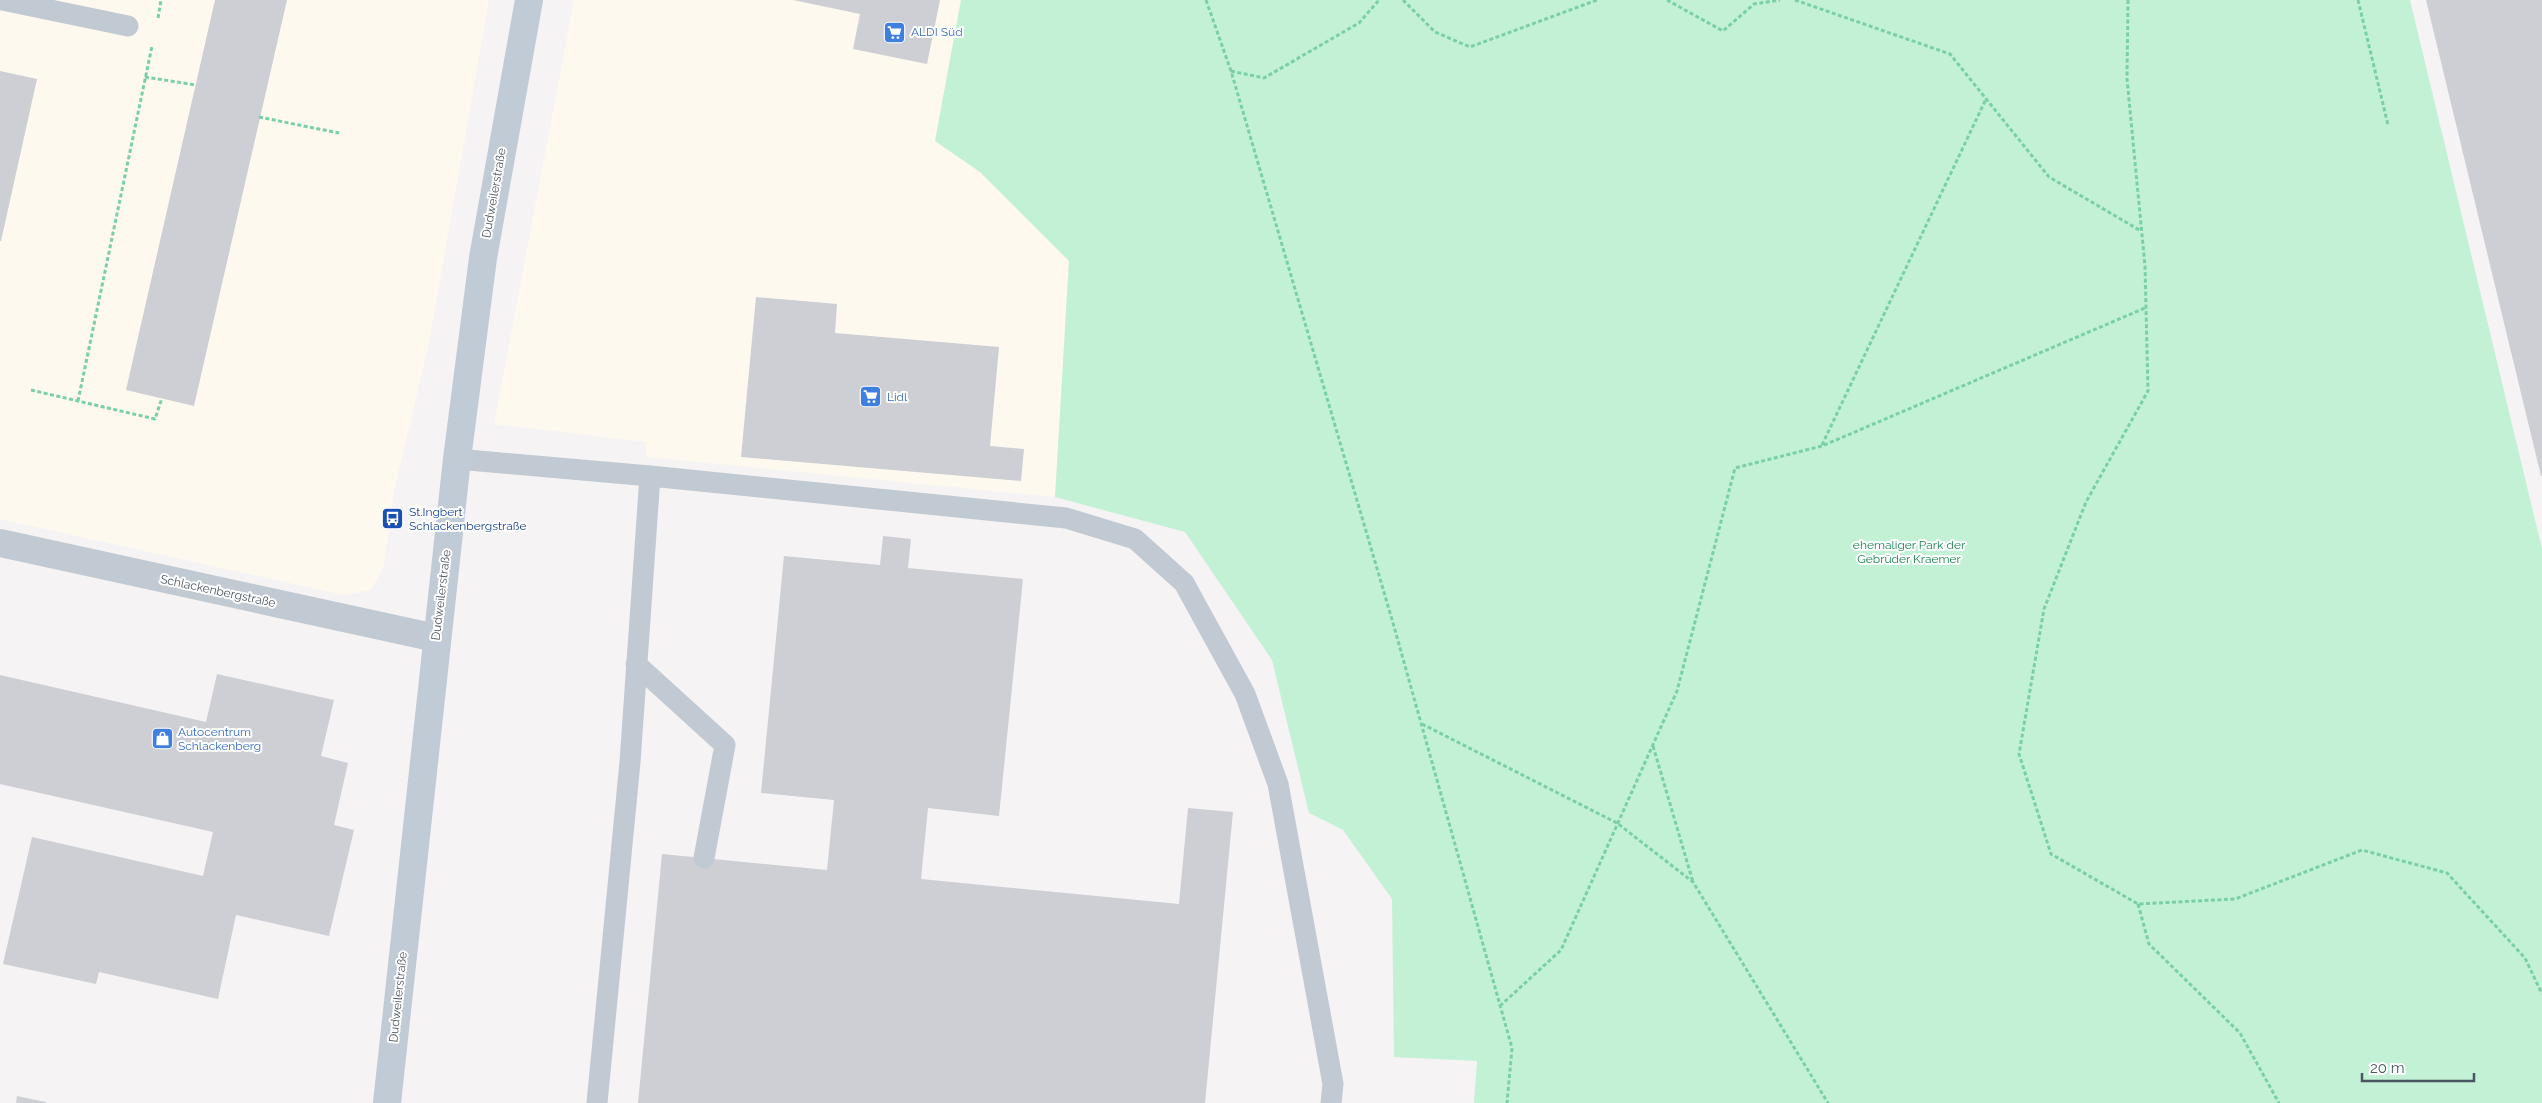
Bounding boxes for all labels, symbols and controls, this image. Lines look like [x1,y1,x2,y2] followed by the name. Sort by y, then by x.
[883,20,907,44] supermarket icon: ALDI Süd
[911,25,963,39] place label: ALDI Süd
[479,147,509,239] street label: Dudweilerstraße
[859,385,883,409] supermarket icon: Lidl
[887,390,908,404] place label: Lidl
[409,505,526,533] place label: St.Ingbert Schlackenbergstraße
[381,507,405,531] bus stop icon: St.Ingbert Schlackenbergstraße
[1853,538,1966,566] park label: ehemaliger Park der Gebrüder Kraemer
[429,549,453,641] street label: Dudweilerstraße
[159,572,277,610] street label: Schlackenbergstraße
[178,725,261,753] place label: Autocentrum Schlackenberg
[150,727,174,751] shop icon: Autocentrum Schlackenberg
[386,951,410,1043] street label: Dudweilerstraße
[2362,1050,2474,1082] scale bar
[2370,1059,2405,1077] text: 20 m

